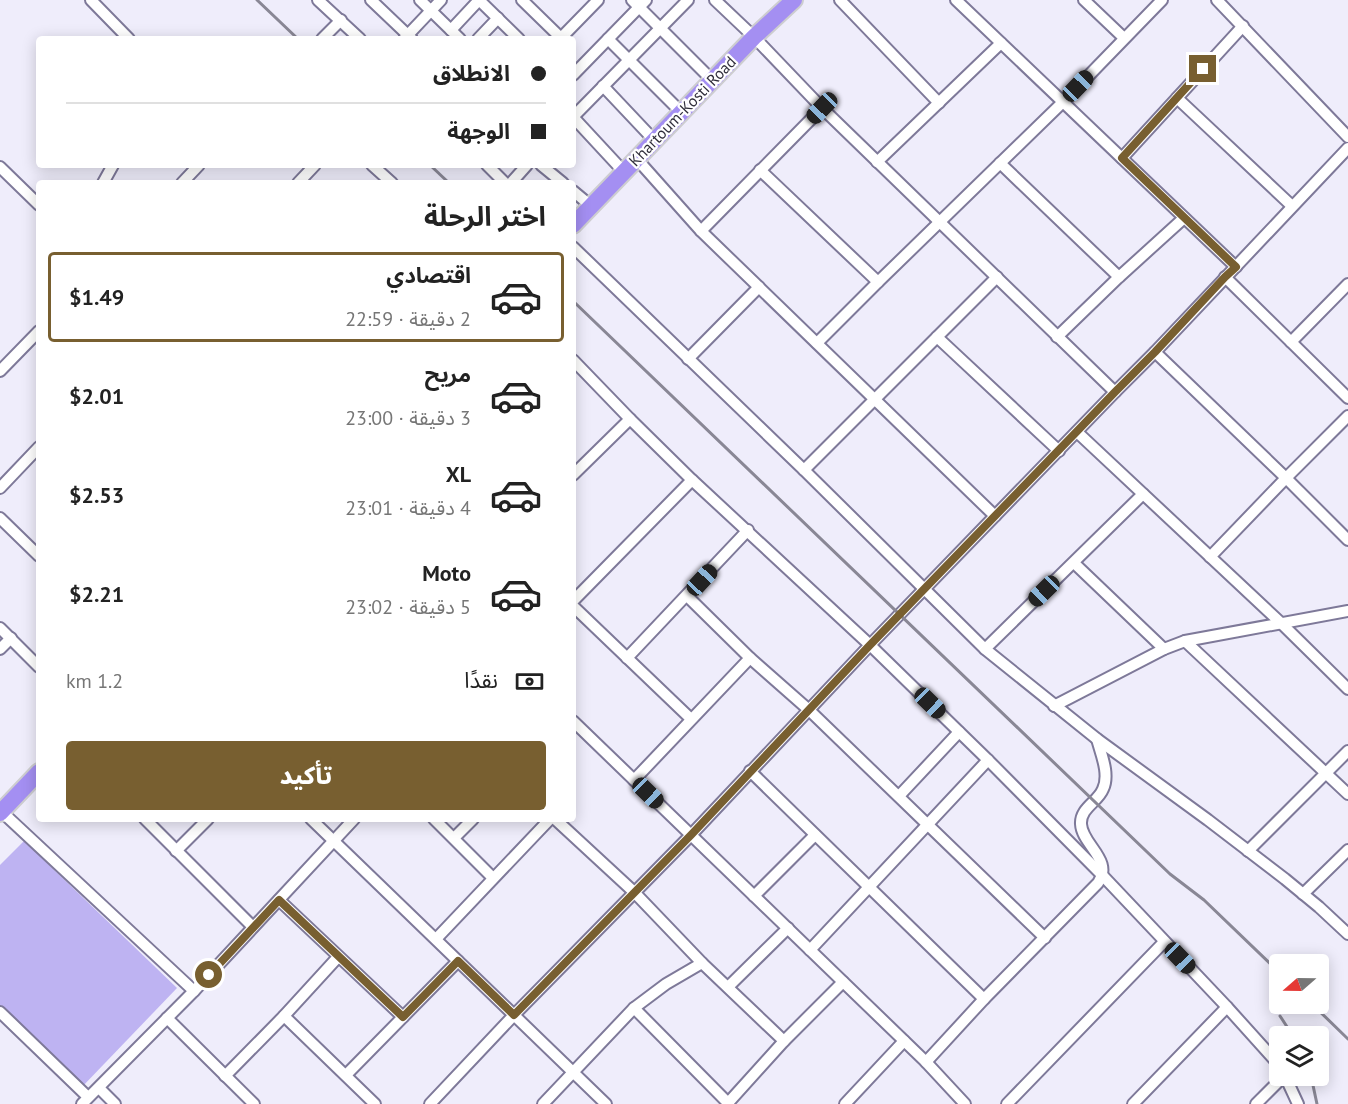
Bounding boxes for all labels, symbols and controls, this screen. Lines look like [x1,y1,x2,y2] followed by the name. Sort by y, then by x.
[624,52,740,170] street label: Khartoum-Kosti Road
[1189,55,1216,82] route end
[433,59,510,87] text: الانطلاق
[1059,67,1097,105] car
[803,89,841,127] car
[447,117,510,145] text: الوجهة
[424,199,546,233] text: اختر الرحلة
[386,261,471,289] text: اقتصادي
[489,270,543,324] icon: car
[69,283,124,311] text: $1.49
[345,306,471,332] text: 2 دقيقة · 22:59
[425,360,471,388] text: مريح
[489,369,543,423] icon: car
[69,382,124,410] text: $2.01
[345,405,471,431] text: 3 دقيقة · 23:00
[446,460,471,488] text: XL
[489,468,543,522] icon: car
[69,481,124,509] text: $2.53
[345,495,471,521] text: 4 دقيقة · 23:01
[422,559,471,587] text: Moto
[683,561,721,599] car
[489,567,543,621] icon: car
[1025,572,1063,610] car
[69,580,124,608] text: $2.21
[345,594,471,620] text: 5 دقيقة · 23:02
[513,665,546,698] icon: cash
[464,666,498,694] text: نقدًا
[66,668,123,694] text: 1.2 km
[911,684,949,722] car
[66,741,546,810] button: تأكيد
[629,774,667,812] car
[1161,939,1199,977] car
[1269,954,1329,1014] north arrow
[1269,954,1329,1086] map controls
[195,961,222,988] route start
[1269,1026,1329,1086] button: layers

